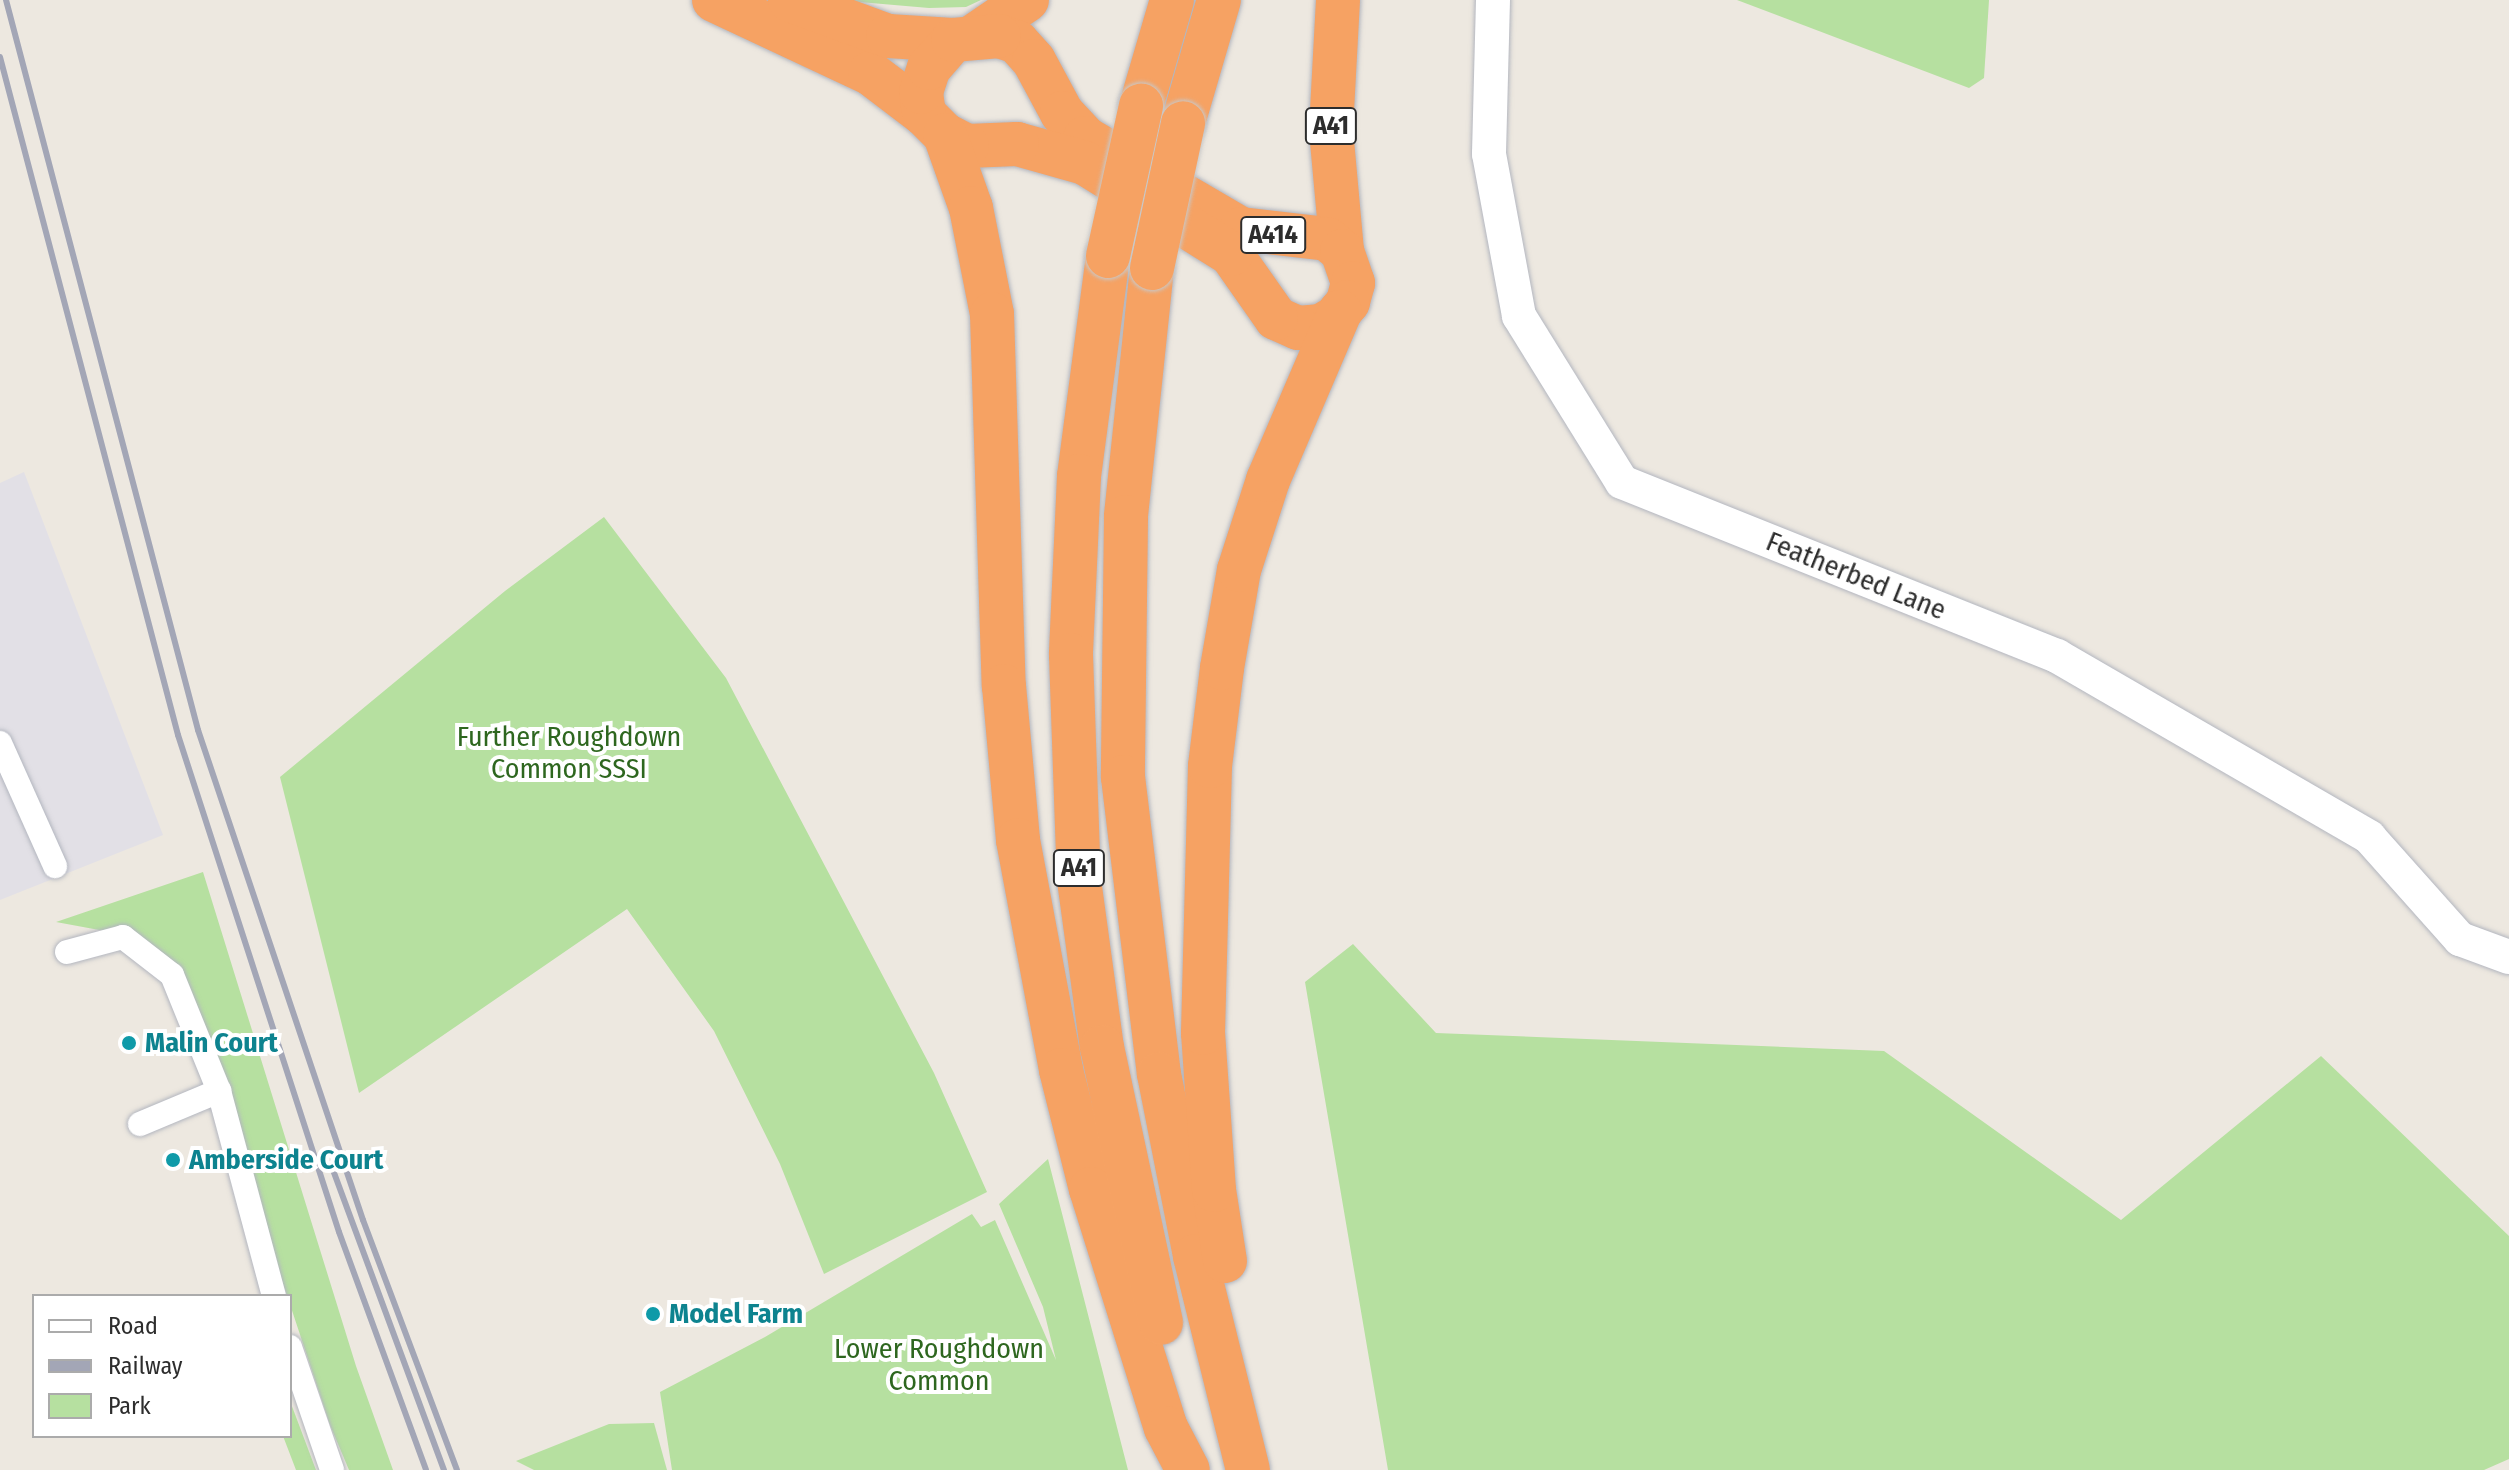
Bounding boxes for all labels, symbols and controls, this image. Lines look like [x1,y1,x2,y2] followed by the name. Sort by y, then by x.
[1303,104,1359,148] road number: A41
[1239,213,1307,257] road number: A414
[1761,525,1951,627] street label: Featherbed Lane
[457,720,681,786] park label: Further Roughdown Common SSSI
[1051,846,1107,890] road number: A41
[145,1026,278,1060] place label: Malin Court
[120,1034,138,1052] marker: Malin Court
[189,1143,383,1177] place label: Amberside Court
[164,1151,182,1169] marker: Amberside Court
[32,1294,292,1438] legend
[669,1297,803,1331] place label: Model Farm
[644,1305,662,1323] marker: Model Farm
[108,1312,158,1340] text: Road
[834,1332,1044,1398] park label: Lower Roughdown Common
[108,1352,183,1380] text: Railway
[108,1392,151,1420] text: Park

